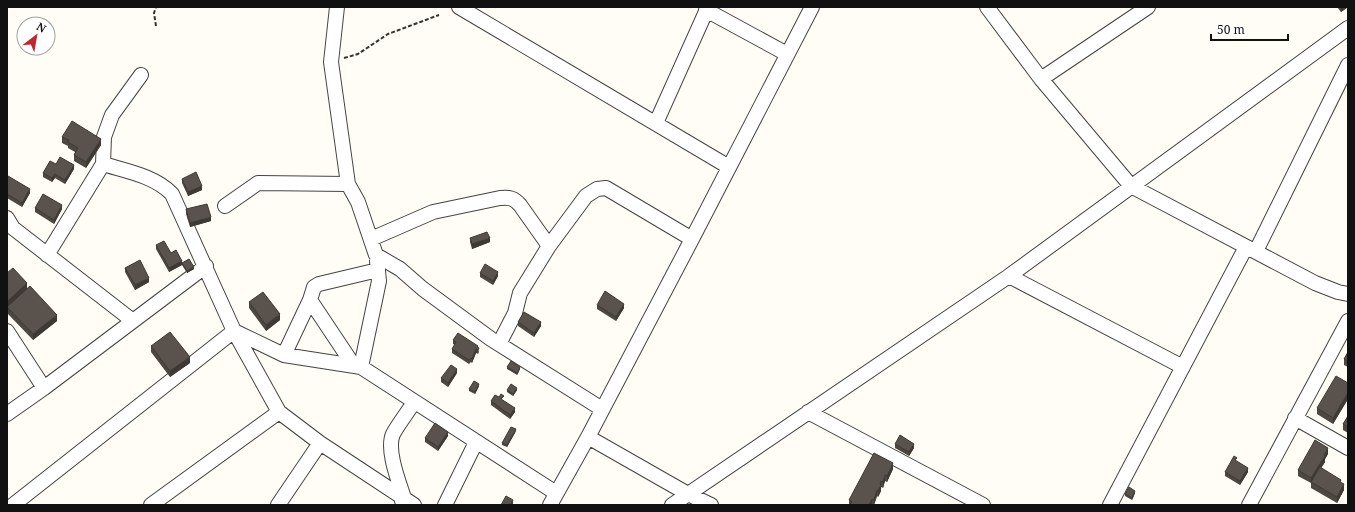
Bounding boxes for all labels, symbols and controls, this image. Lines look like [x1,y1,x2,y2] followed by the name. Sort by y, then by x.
[16,16,56,56] north arrow
[1211,16,1288,42] scale bar
[34,18,49,36] text: N
[1217,21,1245,38] text: 50 m

